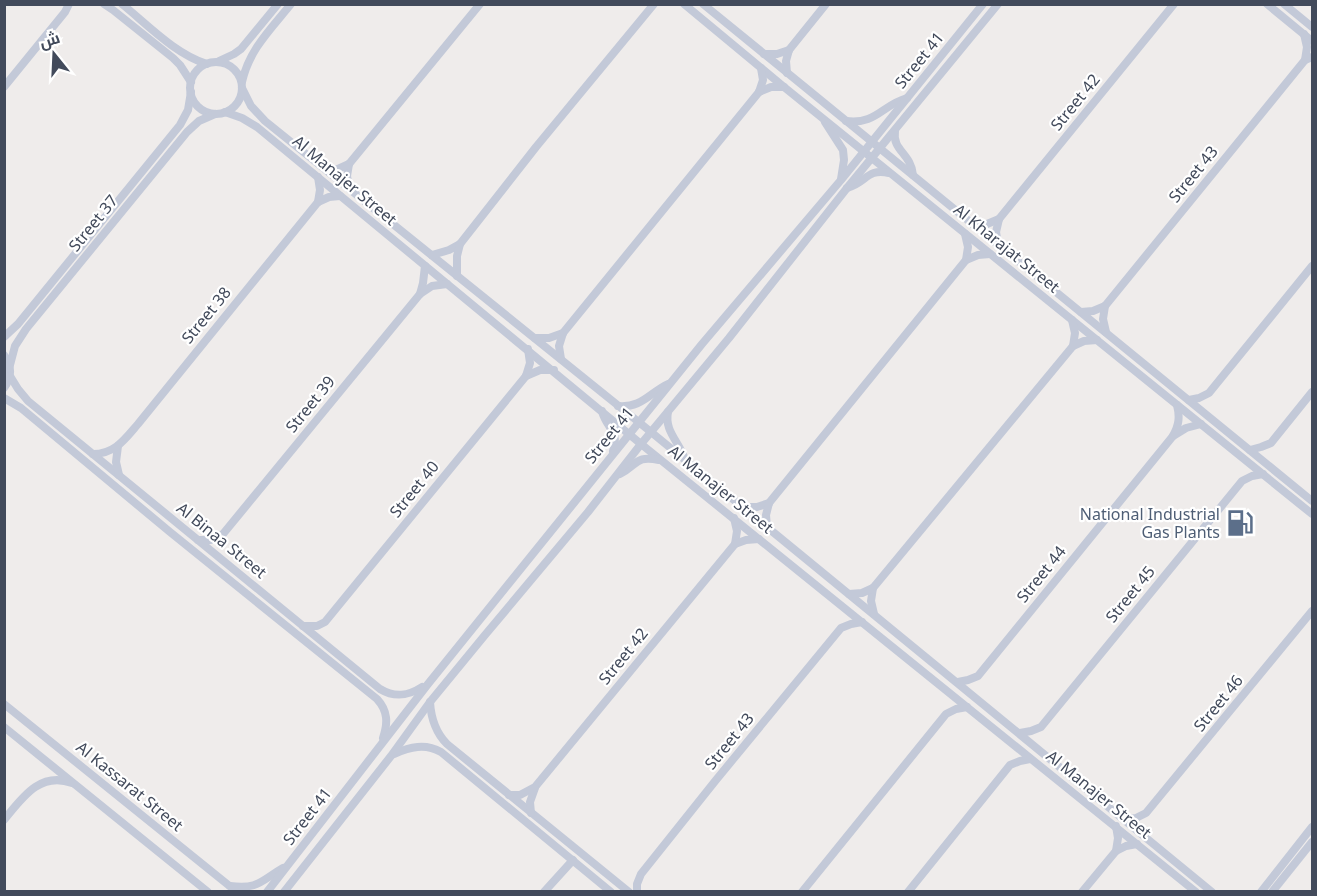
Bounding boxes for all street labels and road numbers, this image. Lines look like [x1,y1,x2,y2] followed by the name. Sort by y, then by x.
[889,27,949,93] street label: Street 41
[1045,69,1105,135] street label: Street 42
[288,130,402,230] street label: Al Manajer Street
[1163,141,1223,207] street label: Street 43
[63,190,123,256] street label: Street 37
[949,198,1065,298] street label: Al Kharajat Street
[176,282,236,348] street label: Street 38
[280,371,340,437] street label: Street 39
[579,402,639,468] street label: Street 41
[664,440,778,538] street label: Al Manajer Street
[384,456,444,522] street label: Street 40
[172,497,272,583] street label: Al Binaa Street
[1011,541,1071,607] street label: Street 44
[1100,561,1160,627] street label: Street 45
[593,623,653,689] street label: Street 42
[1188,670,1248,736] street label: Street 46
[699,708,759,774] street label: Street 43
[72,736,188,836] street label: Al Kassarat Street
[1042,745,1156,843] street label: Al Manajer Street
[278,783,336,849] street label: Street 41

